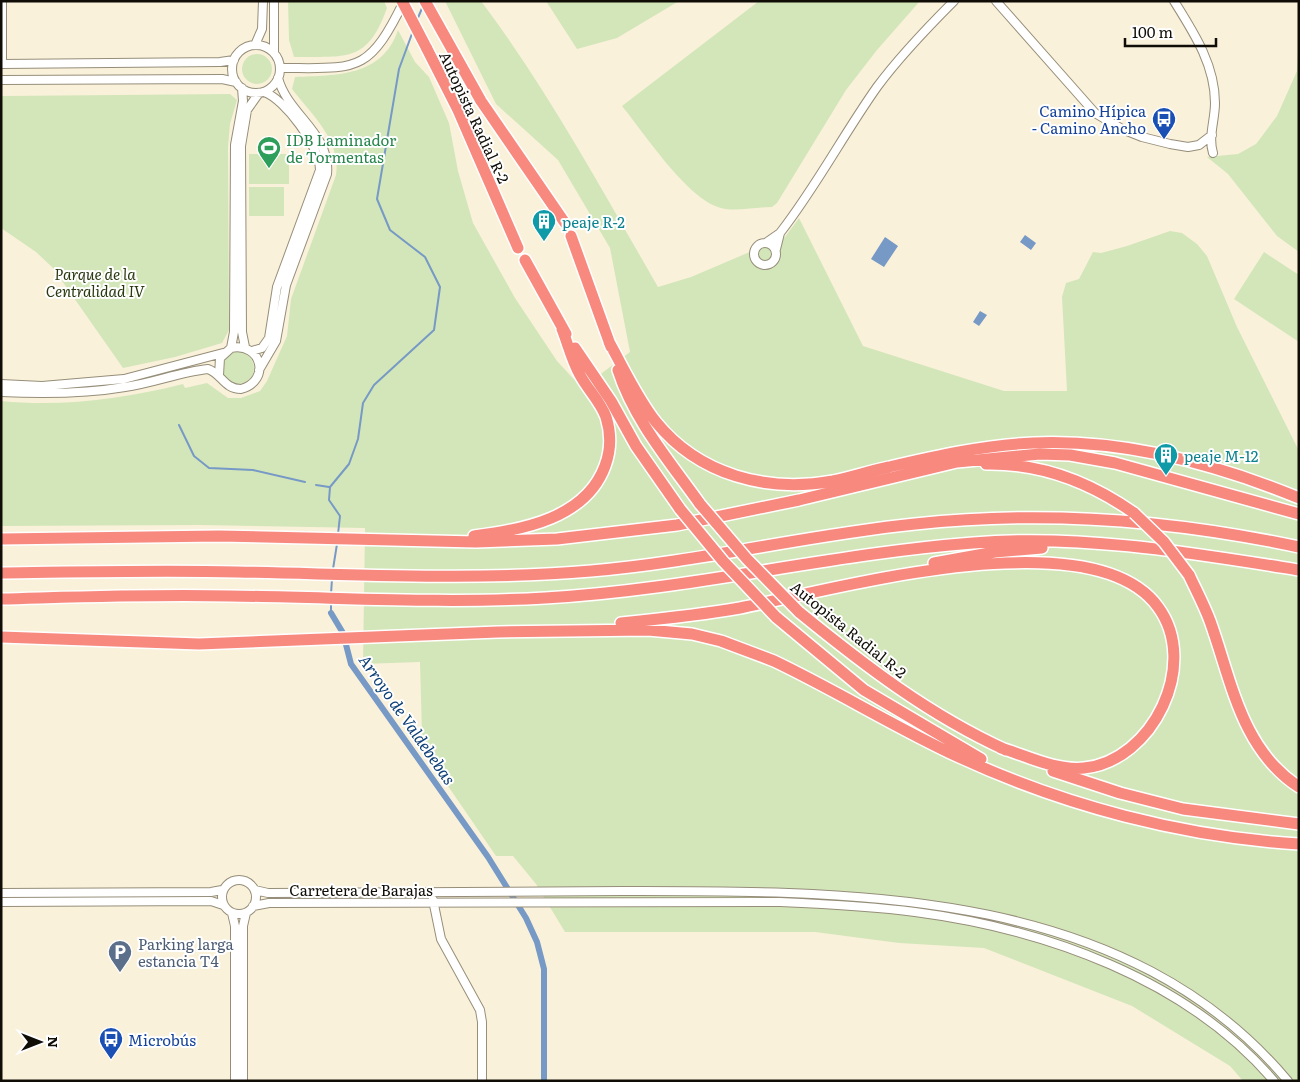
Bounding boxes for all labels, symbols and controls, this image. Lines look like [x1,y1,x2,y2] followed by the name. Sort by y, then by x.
[1125,15,1216,47] scale bar
[1132,20,1173,43] text: 100 m
[434,47,516,187] street label: Autopista Radial R-2
[1032,99,1147,139] place label: Camino Hípica - Camino Ancho
[1151,106,1177,140] bus stop icon: Camino Hípica - Camino Ancho
[286,128,396,168] place label: IDB Laminador de Tormentas
[256,135,282,169] sports icon: IDB Laminador de Tormentas
[531,208,557,242] building icon: peaje R-2
[562,210,625,233] place label: peaje R-2
[46,262,145,302] park label: Parque de la Centralidad IV
[1153,442,1179,476] building icon: peaje M-12
[1184,444,1259,467] place label: peaje M-12
[786,575,912,683] street label: Autopista Radial R-2
[354,649,462,789] water label: Arroyo de Valdebebas
[289,878,433,901] street label: Carretera de Barajas
[138,932,234,972] place label: Parking larga estancia T4
[107,939,133,973] parking icon: Parking larga estancia T4
[15,1017,65,1067] north arrow
[98,1026,124,1060] bus stop icon: Microbús
[128,1028,196,1051] place label: Microbús
[44,1036,64,1048] text: N

